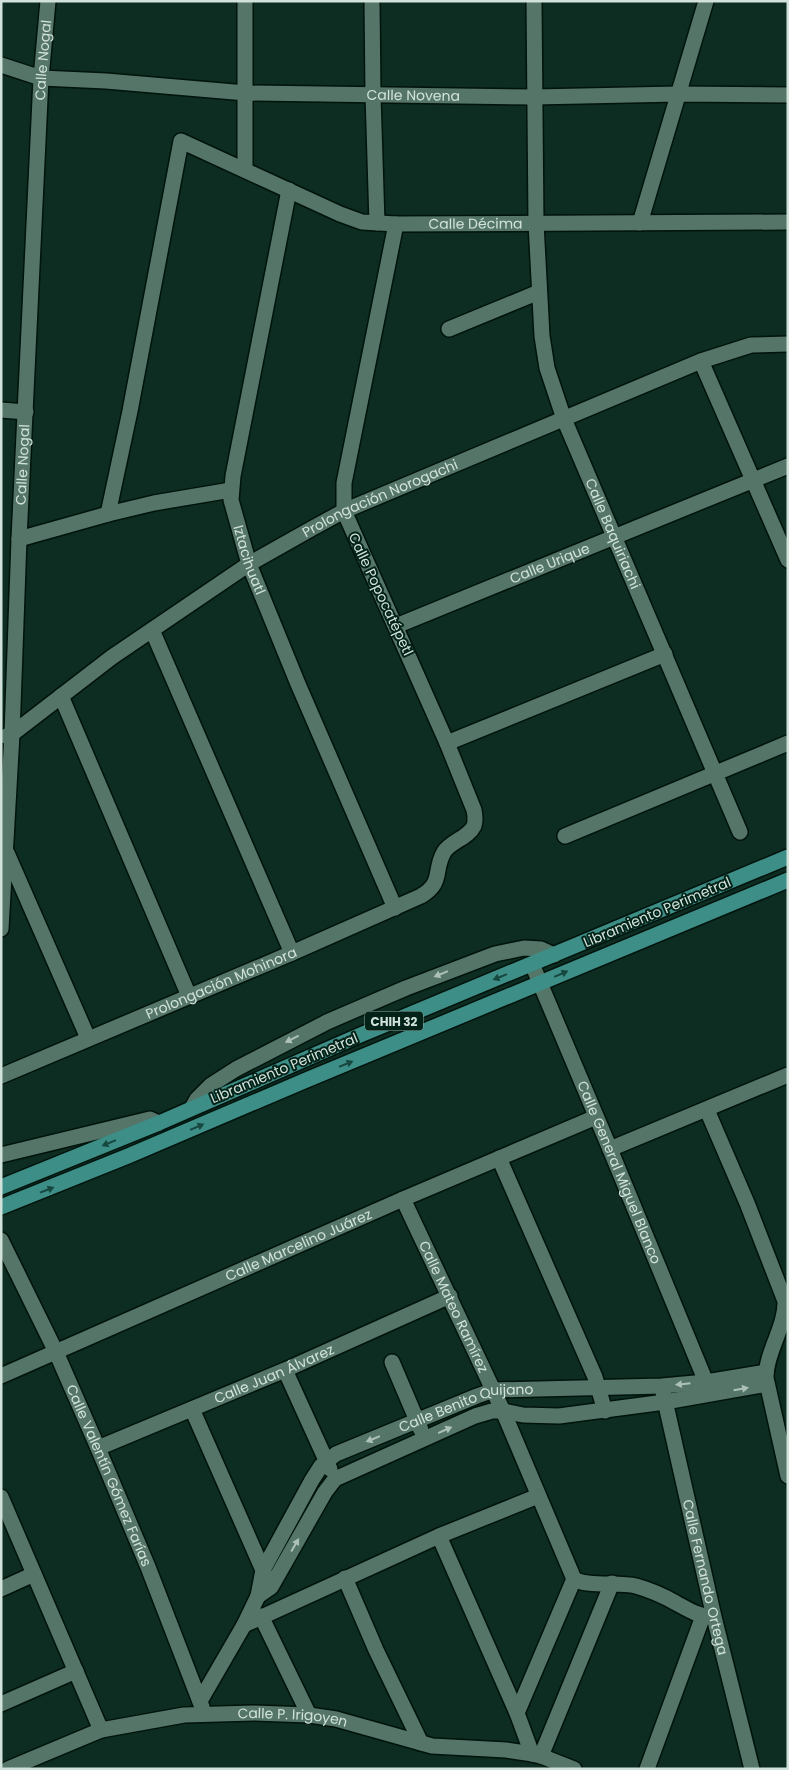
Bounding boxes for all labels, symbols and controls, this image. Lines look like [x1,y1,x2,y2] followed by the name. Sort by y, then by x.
[30,19,56,101] street label: Calle Nogal
[366,85,460,106] street label: Calle Novena
[428,213,523,234] street label: Calle Décima
[11,424,34,505] street label: Calle Nogal
[298,454,461,542] street label: Prolongación Norogachi
[580,475,645,592] street label: Calle Baquiriachi
[229,523,270,598] street label: Iztacihuatl
[344,529,418,659] street label: Calle Popocatépetl
[507,538,593,589] street label: Calle Urique
[580,872,734,952] street label: Libramiento Perimetral
[142,942,300,1024] street label: Prolongación Mohinora
[434,970,448,978] one-way arrow
[554,970,568,978] one-way arrow
[493,974,508,981] one-way arrow
[365,1011,423,1030] road number: CHIH 32
[207,1028,361,1108] street label: Libramiento Perimetral
[285,1035,299,1043] one-way arrow
[339,1059,353,1067] one-way arrow
[572,1078,666,1267] street label: Calle General Miguel Blanco
[190,1123,205,1131] one-way arrow
[101,1139,116,1147] one-way arrow
[40,1186,55,1194] one-way arrow
[222,1204,375,1286] street label: Calle Marcelino Juárez
[414,1237,493,1376] street label: Calle Mateo Ramírez
[211,1339,337,1408] street label: Calle Juan Álvarez
[395,1379,534,1437] street label: Calle Benito Quijano
[675,1380,691,1388] one-way arrow
[61,1381,157,1569] street label: Calle Valentín Gómez Farías
[734,1384,750,1392] one-way arrow
[438,1425,452,1433] one-way arrow
[365,1435,380,1443] one-way arrow
[678,1497,733,1657] street label: Calle Fernando Ortega
[291,1538,300,1551] one-way arrow
[237,1703,350,1732] street label: Calle P. Irigoyen

